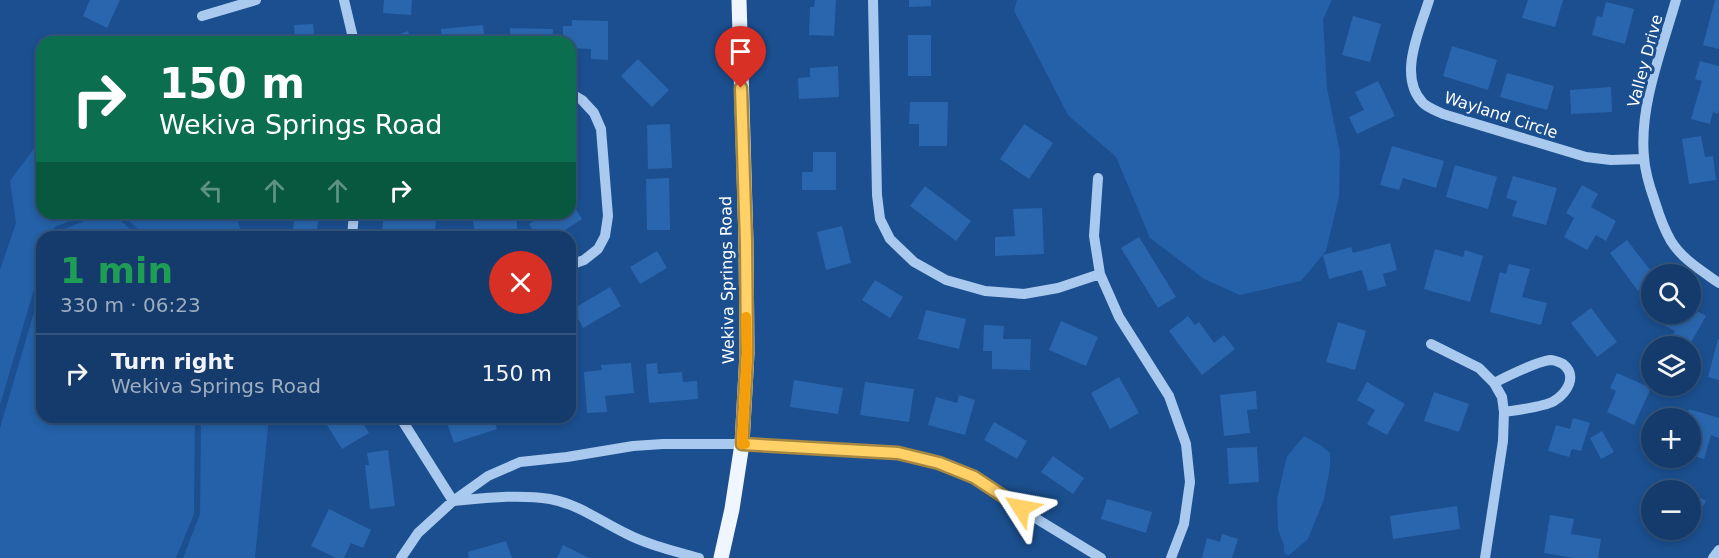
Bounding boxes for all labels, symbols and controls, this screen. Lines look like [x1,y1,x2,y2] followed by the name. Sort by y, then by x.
[1623,12,1667,110] street label: Valley Drive
[715,26,766,88] pin
[724,35,757,68] icon: arrive
[159,59,305,108] text: 150 m
[60,60,138,138] icon: right
[1442,88,1560,142] street label: Wayland Circle
[159,109,443,140] text: Wekiva Springs Road
[195,174,228,207] icon: left
[258,174,291,207] icon: ahead
[321,174,354,207] icon: ahead
[384,174,417,207] icon: right
[716,196,738,364] street label: Wekiva Springs Road
[60,250,173,291] text: 1 min
[489,251,552,314] button: close
[1641,264,1701,540] map controls
[1641,264,1701,324] button: search
[60,293,201,317] text: 330 m · 06:23
[1641,336,1701,396] button: layers
[111,349,234,374] text: Turn right
[60,357,93,390] icon: right
[482,361,552,386] text: 150 m
[111,374,321,398] text: Wekiva Springs Road
[1641,408,1701,468] button: +
[989,476,1053,540] position arrow
[1641,480,1701,540] button: −

